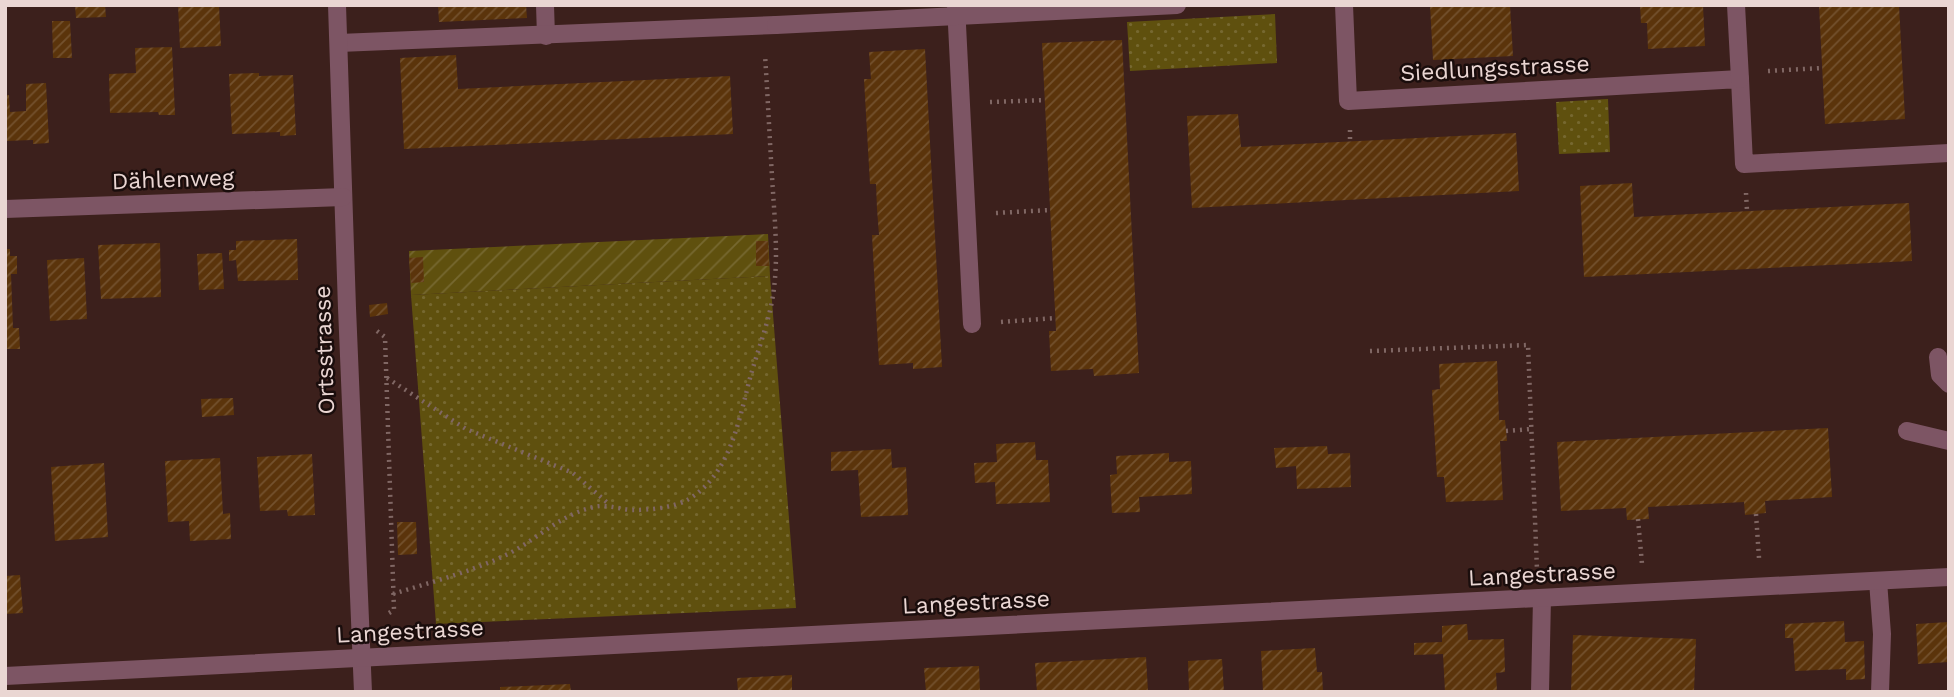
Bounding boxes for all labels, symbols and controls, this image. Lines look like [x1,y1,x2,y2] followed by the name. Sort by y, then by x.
[1400,50,1590,87] street label: Siedlungsstrasse
[111,164,235,195] street label: Dählenweg
[309,285,340,415] street label: Ortsstrasse
[1467,557,1617,592] street label: Langestrasse
[901,585,1051,620] street label: Langestrasse
[335,614,485,649] street label: Langestrasse

